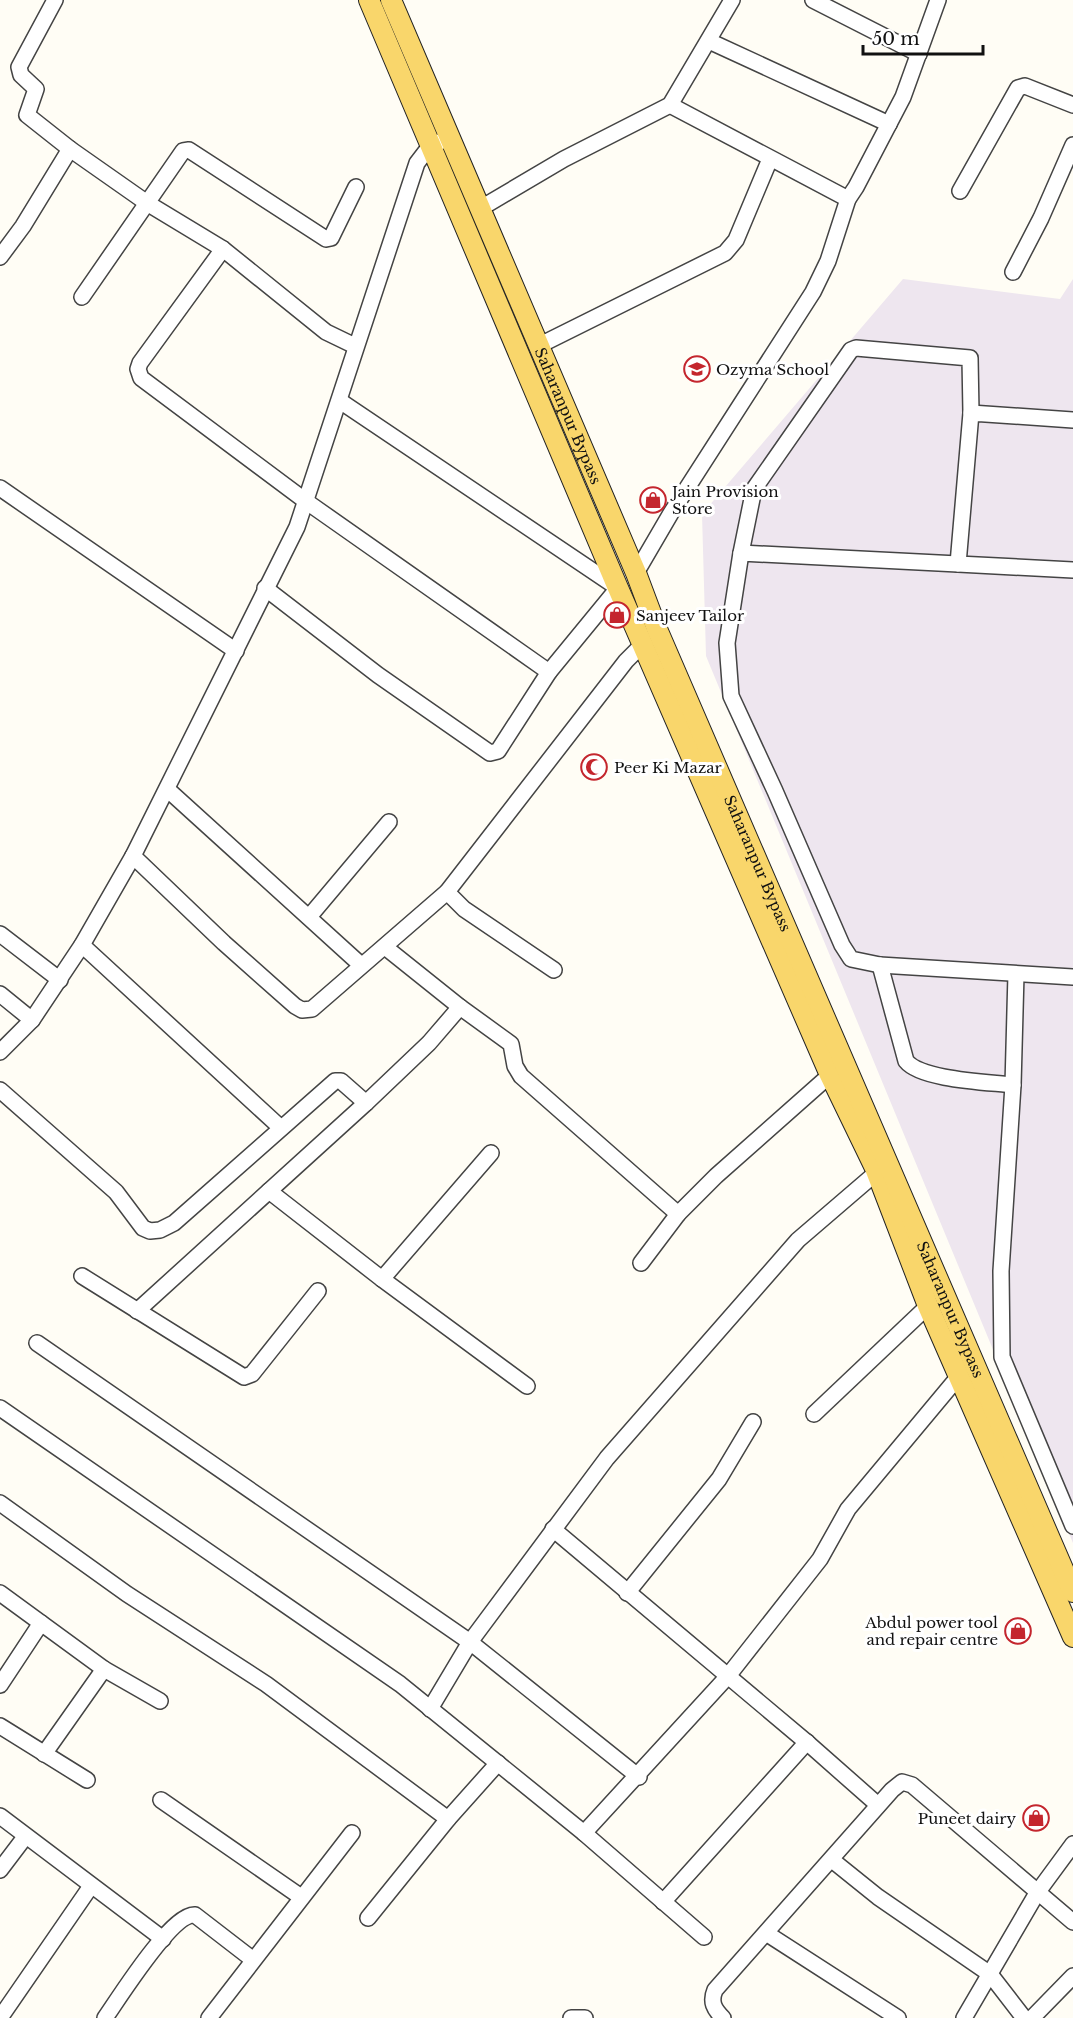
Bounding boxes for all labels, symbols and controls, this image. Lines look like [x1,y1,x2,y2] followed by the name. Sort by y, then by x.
[863,18,983,56] scale bar
[872,28,920,50] text: 50 m
[531,344,606,487] street label: Saharanpur Bypass
[682,354,712,384] school or university icon: Ozyma School
[716,360,829,379] place label: Ozyma School
[670,482,779,518] place label: Jain Provision Store
[638,485,668,515] shop icon: Jain Provision Store
[602,600,632,630] shop icon: Sanjeev Tailor
[636,606,745,625] place label: Sanjeev Tailor
[579,752,609,782] mosque icon: Peer Ki Mazar
[614,758,723,777] place label: Peer Ki Mazar
[720,792,796,934] street label: Saharanpur Bypass
[913,1238,989,1381] street label: Saharanpur Bypass
[864,1613,998,1649] place label: Abdul power tool and repair centre
[1003,1616,1033,1646] shop icon: Abdul power tool and repair centre
[1021,1803,1051,1833] shop icon: Puneet dairy
[918,1809,1016,1828] place label: Puneet dairy

